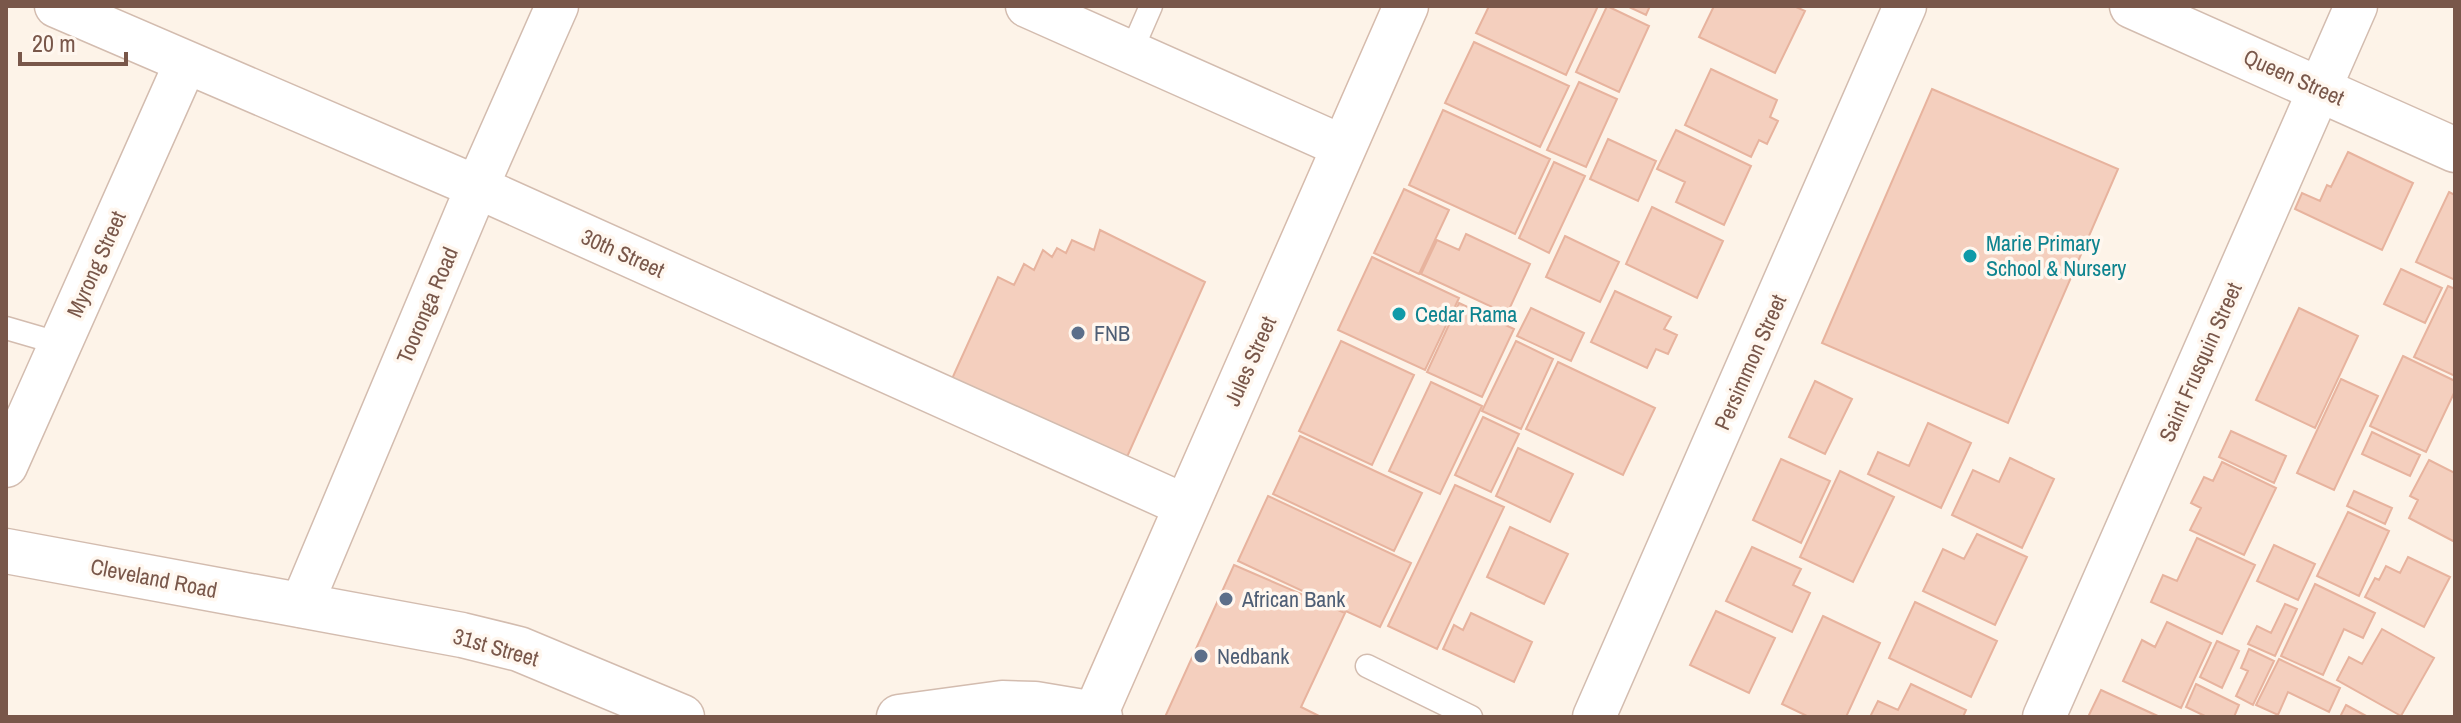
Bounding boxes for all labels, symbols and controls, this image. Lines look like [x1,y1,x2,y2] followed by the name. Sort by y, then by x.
[20,16,126,66] scale bar
[32,27,76,59] text: 20 m
[2239,41,2349,113] street label: Queen Street
[59,206,133,322] street label: Myrong Street
[577,221,669,285] street label: 30th Street
[1986,228,2126,283] place label: Marie Primary School & Nursery
[389,242,465,368] street label: Tooronga Road
[1961,247,1979,265] marker: Marie Primary School & Nursery
[2151,278,2249,446] street label: Saint Frusquin Street
[1707,289,1793,435] street label: Persimmon Street
[1415,299,1517,329] place label: Cedar Rama
[1390,305,1408,323] marker: Cedar Rama
[1217,311,1283,411] street label: Jules Street
[1094,318,1130,348] place label: FNB
[1069,324,1087,342] marker: FNB
[88,551,220,605] street label: Cleveland Road
[1241,584,1346,614] place label: African Bank
[1217,590,1235,608] marker: African Bank
[450,621,542,673] street label: 31st Street
[1217,641,1290,671] place label: Nedbank
[1192,647,1210,665] marker: Nedbank

